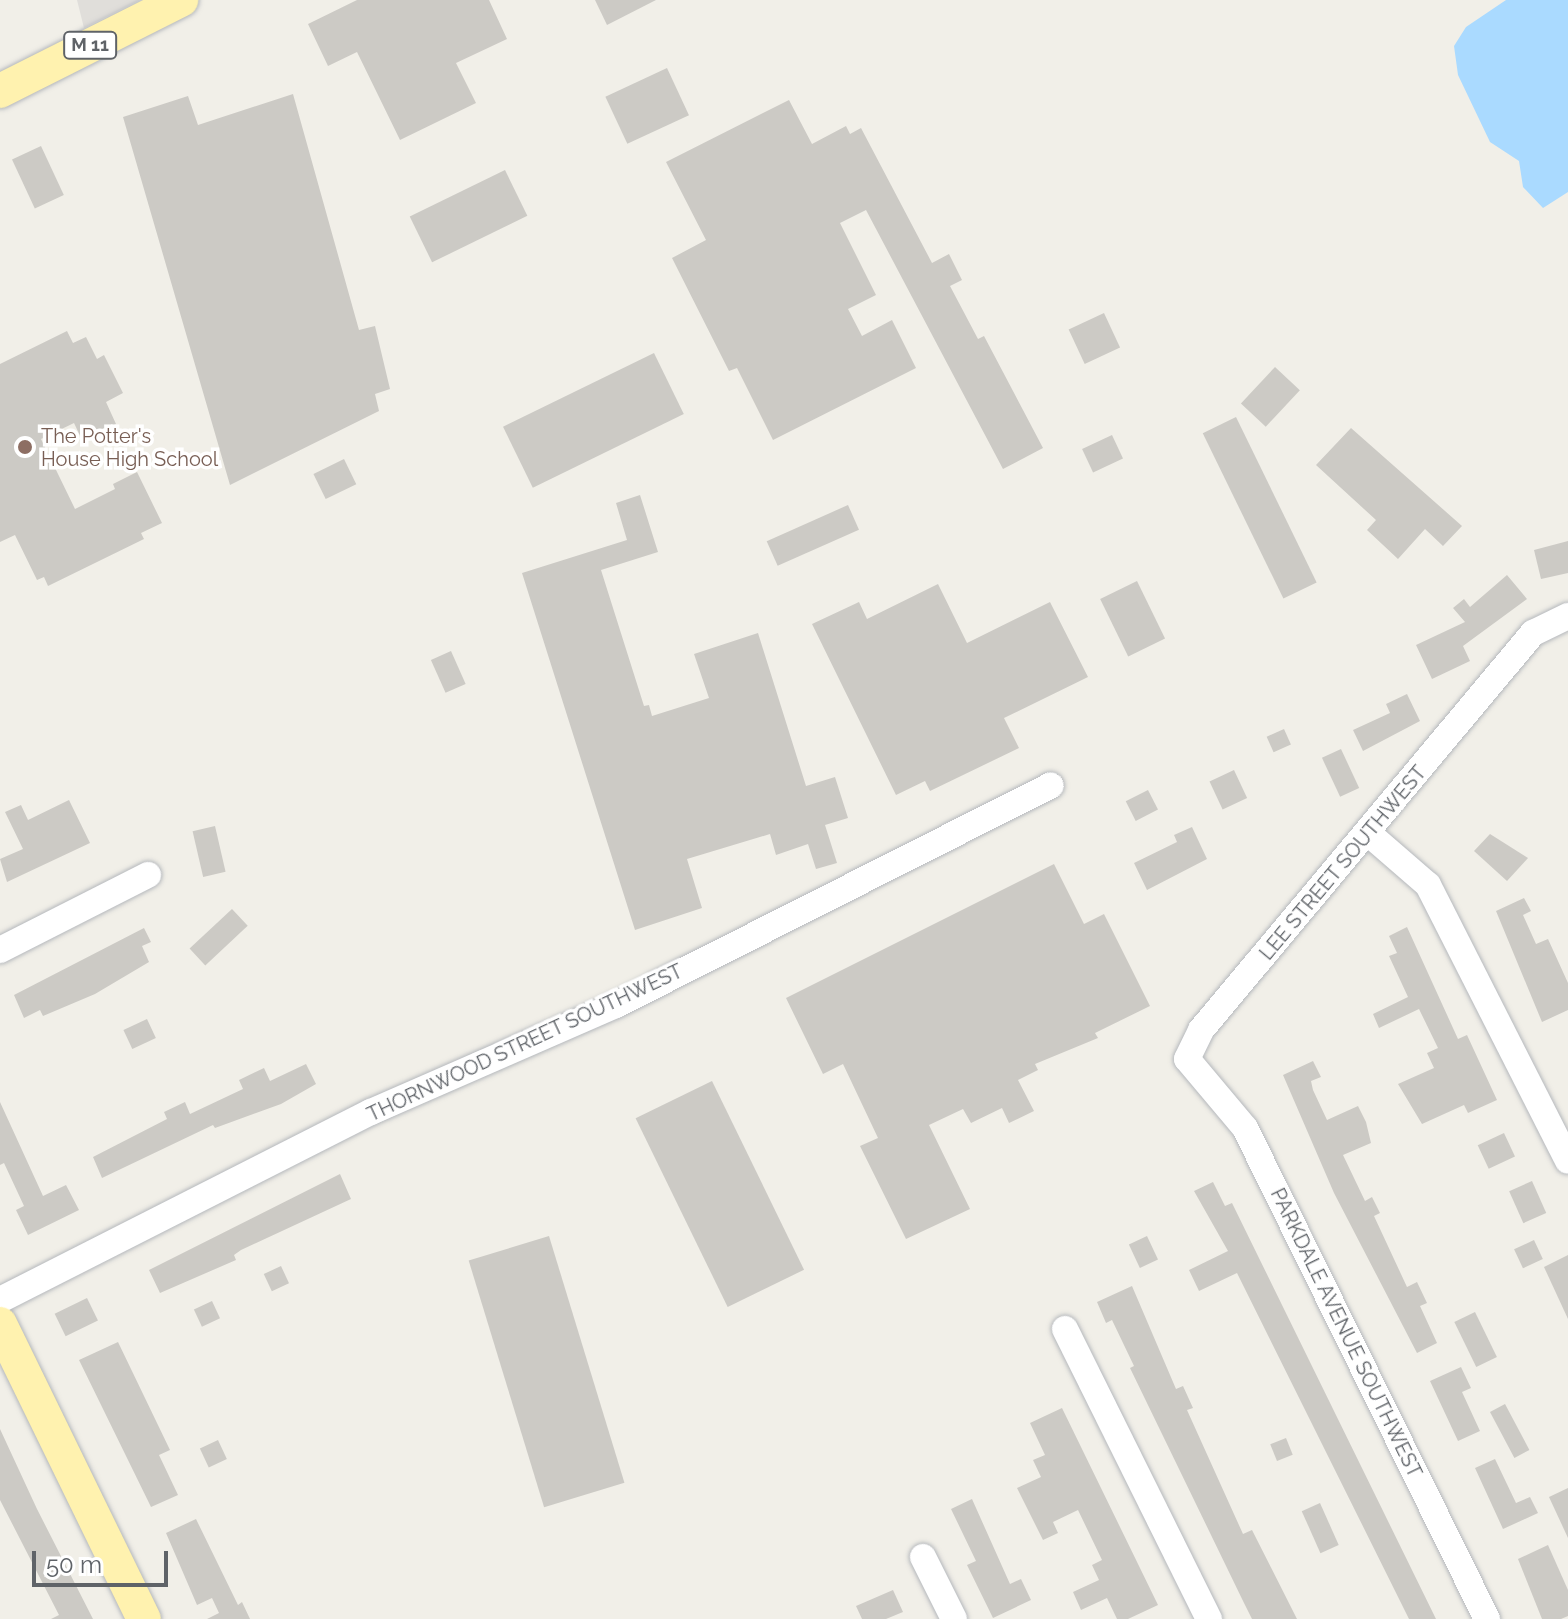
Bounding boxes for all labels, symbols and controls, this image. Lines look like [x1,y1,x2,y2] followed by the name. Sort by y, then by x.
[62,31,118,59] road number: M 11
[41,424,218,471] place label: The Potter's House High School
[16,438,34,456] marker: The Potter's House High School
[1255,761,1431,965] street label: LEE STREET SOUTHWEST
[363,959,687,1127] street label: THORNWOOD STREET SOUTHWEST
[1265,1184,1427,1482] street label: PARKDALE AVENUE SOUTHWEST
[36,1535,172,1585] scale bar
[46,1550,102,1579] text: 50 m

